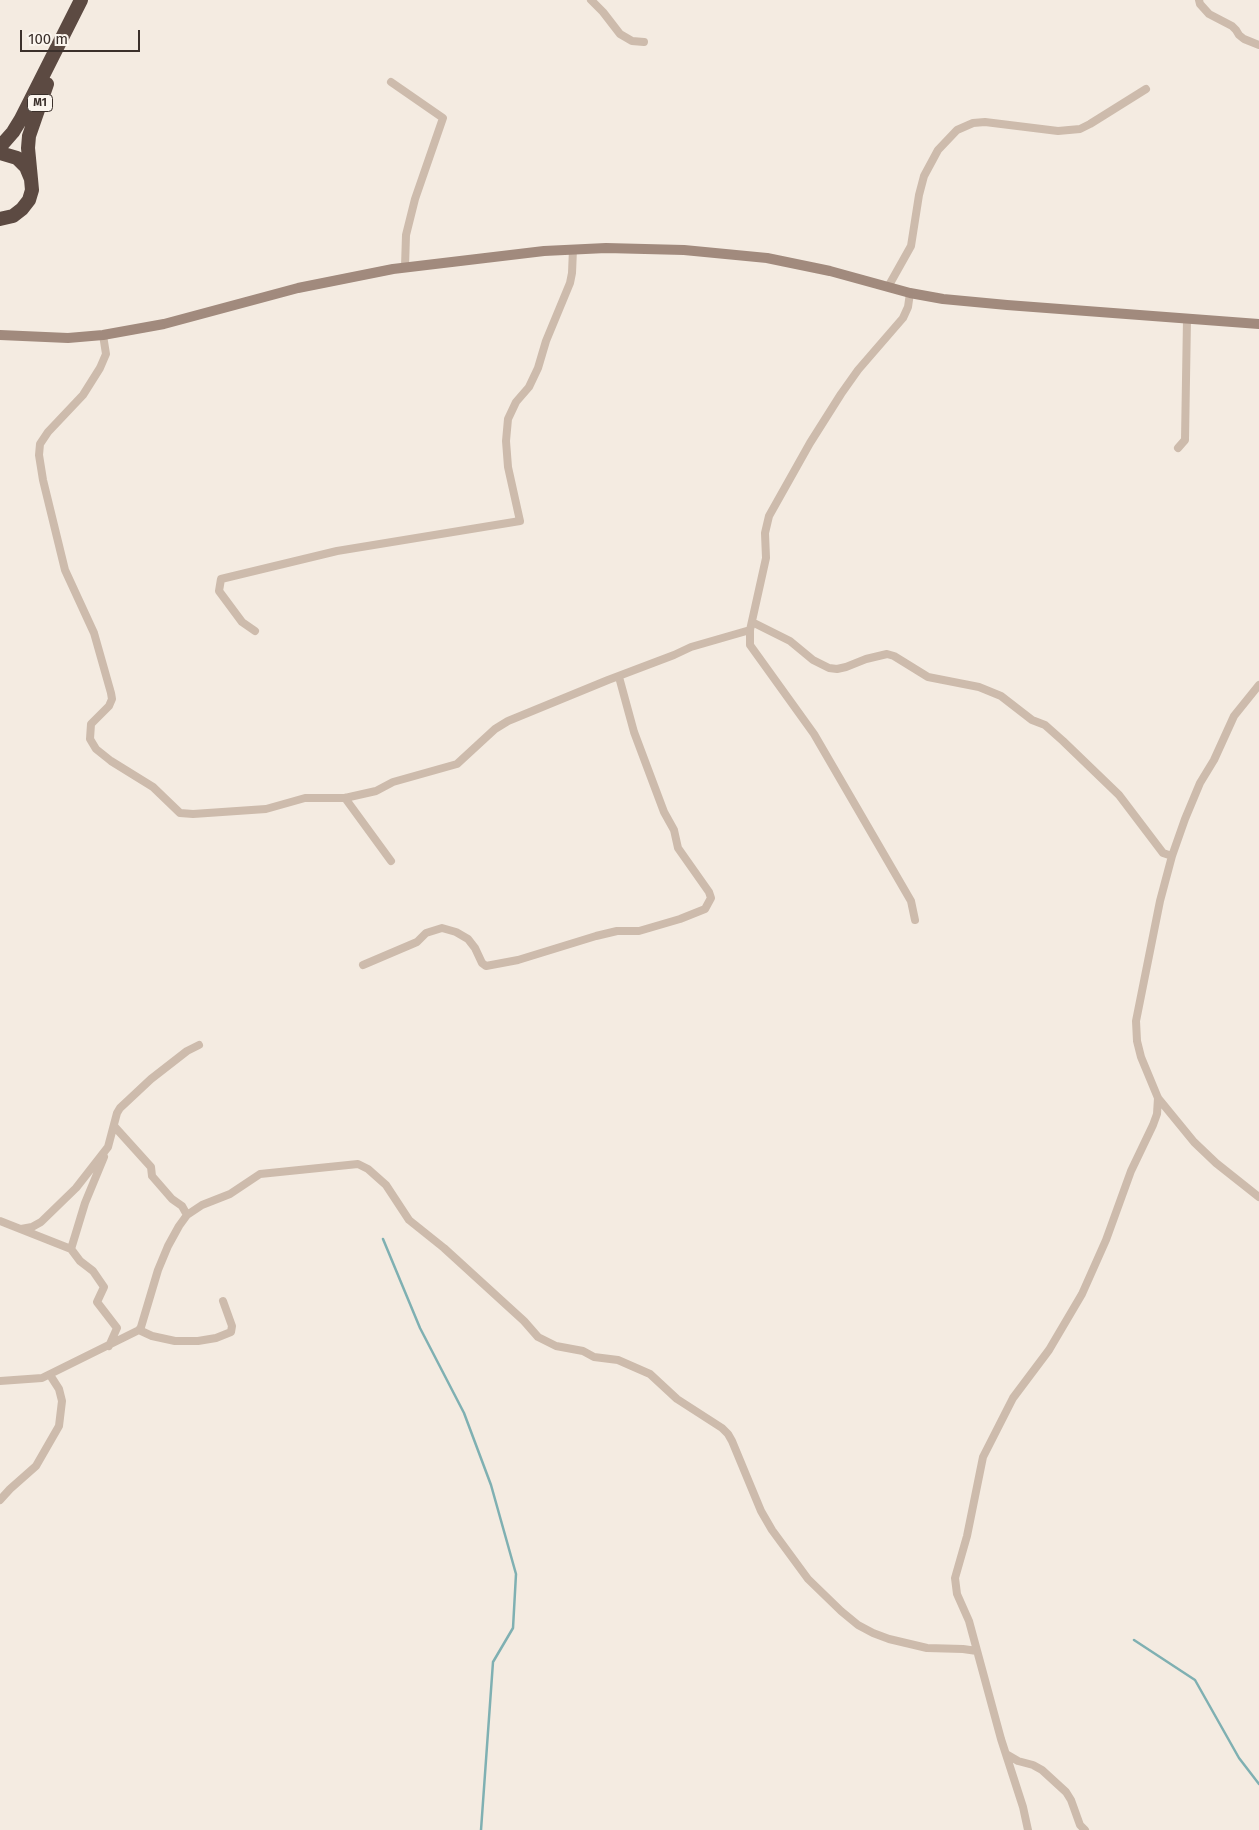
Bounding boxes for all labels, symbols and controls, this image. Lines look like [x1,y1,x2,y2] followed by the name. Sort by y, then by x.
[22,20,142,52] scale bar
[28,30,68,48] text: 100 m
[28,95,52,112] road number: M1

